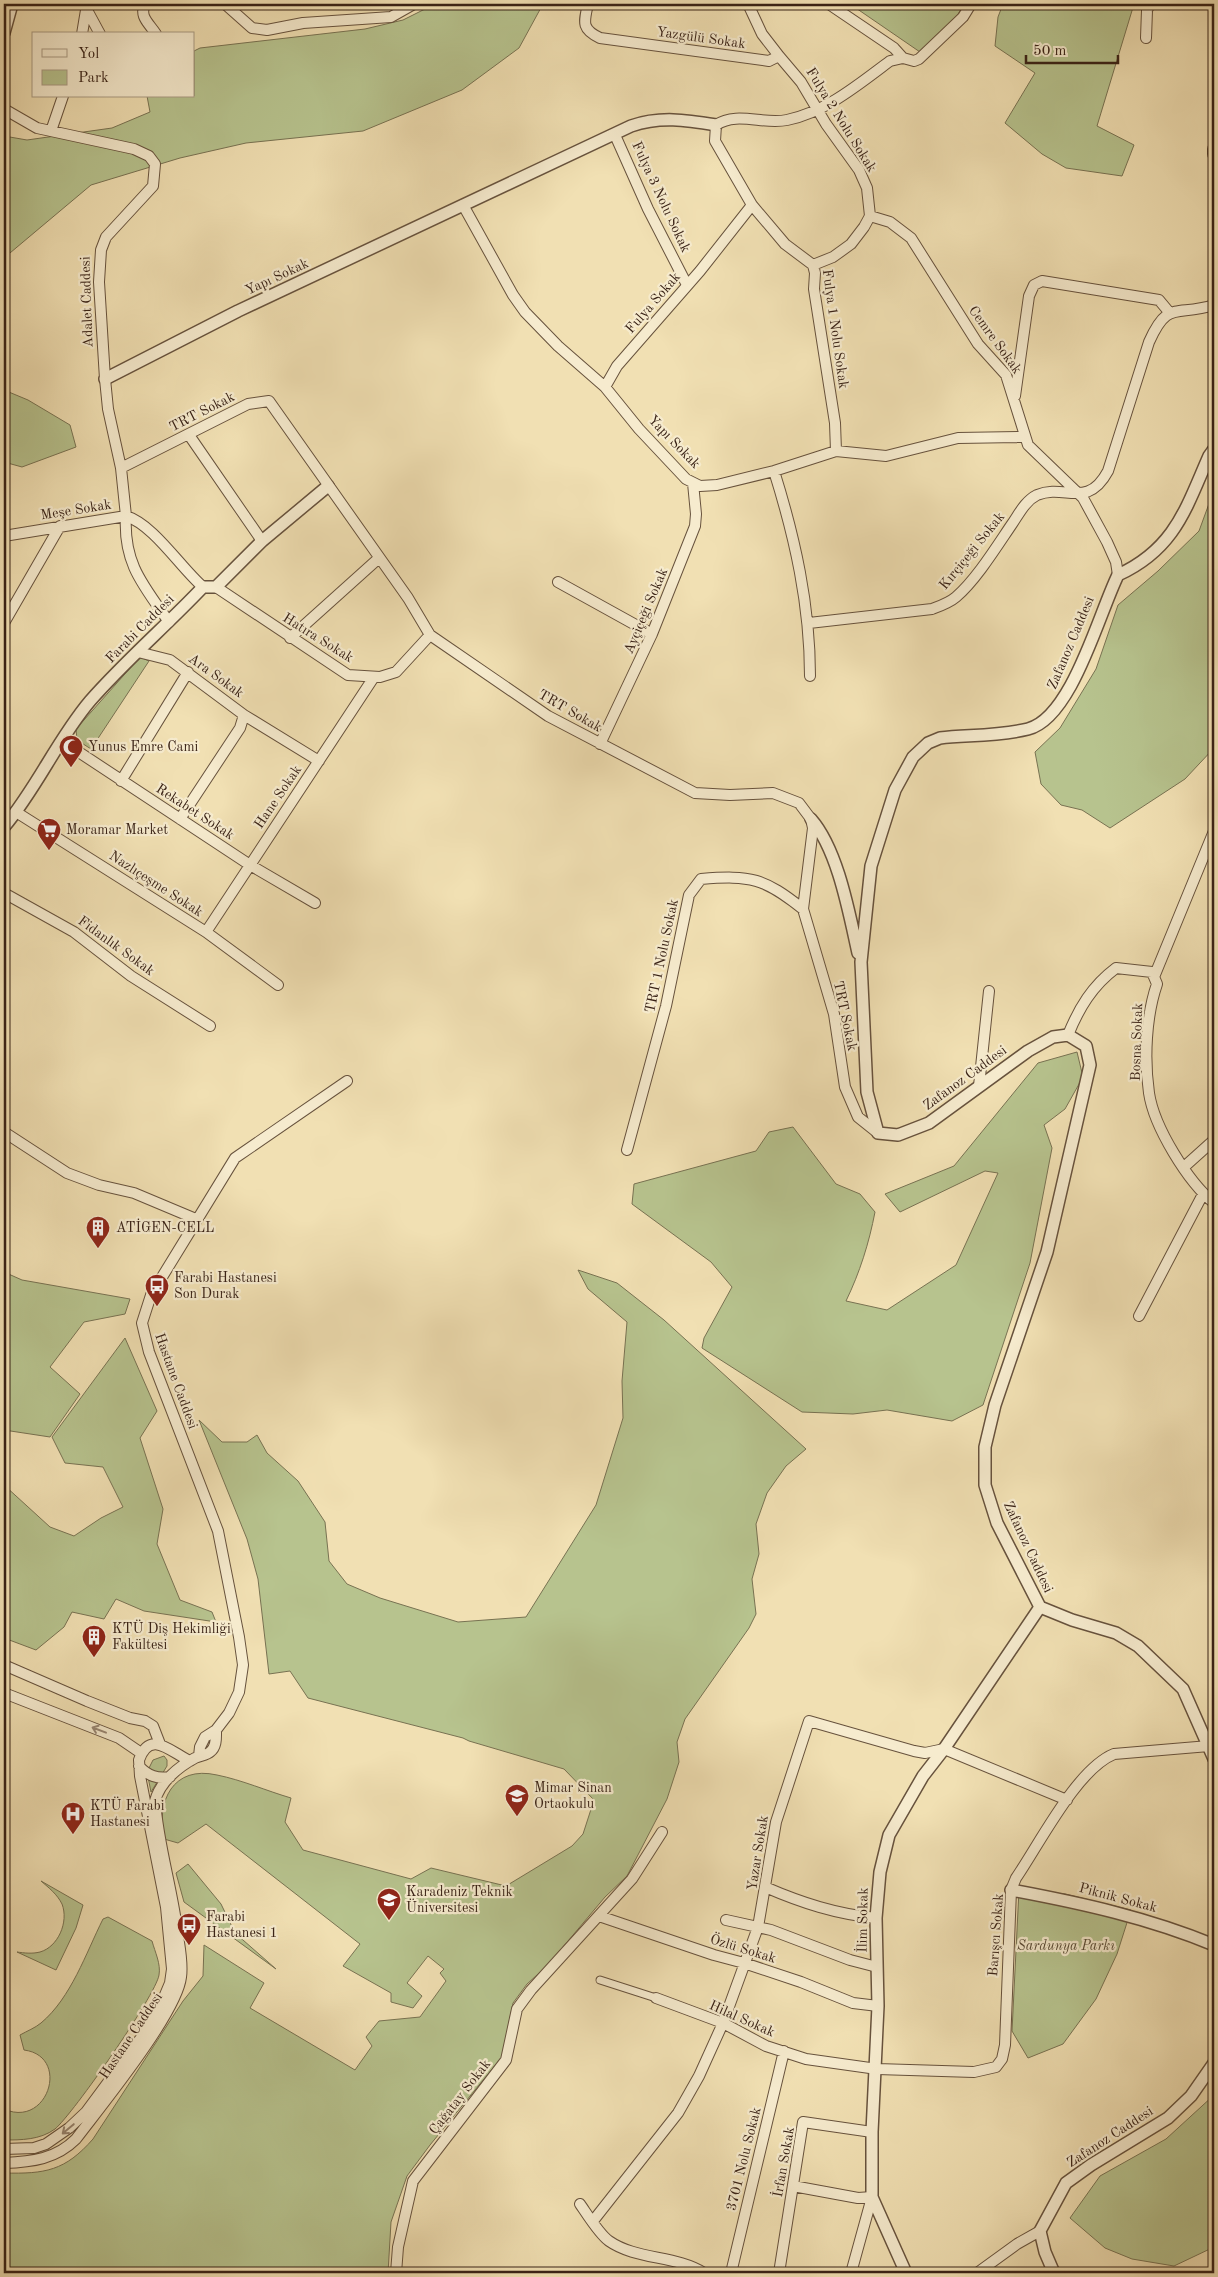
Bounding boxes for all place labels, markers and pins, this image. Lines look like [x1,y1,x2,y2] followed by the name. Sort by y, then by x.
[58,734,84,768] mosque icon: Yunus Emre Cami
[88,740,199,754] place label: Yunus Emre Cami
[36,817,62,851] supermarket icon: Moramar Market
[66,823,168,837] place label: Moramar Market
[85,1215,111,1249] building icon: ATİGEN-CELL
[116,1218,214,1235] place label: ATİGEN-CELL
[174,1271,277,1301] place label: Farabi Hastanesi Son Durak
[144,1273,170,1307] bus stop icon: Farabi Hastanesi Son Durak
[112,1619,231,1652] place label: KTÜ Diş Hekimliği Fakültesi
[81,1624,107,1658] building icon: KTÜ Diş Hekimliği Fakültesi
[534,1781,612,1811] place label: Mimar Sinan Ortaokulu
[504,1783,530,1817] school or university icon: Mimar Sinan Ortaokulu
[90,1796,165,1829] place label: KTÜ Farabi Hastanesi
[60,1801,86,1835] hospital icon: KTÜ Farabi Hastanesi
[406,1885,513,1915] place label: Karadeniz Teknik Üniversitesi
[376,1887,402,1921] school or university icon: Karadeniz Teknik Üniversitesi
[206,1910,278,1940] place label: Farabi Hastanesi 1
[176,1912,202,1946] bus stop icon: Farabi Hastanesi 1

